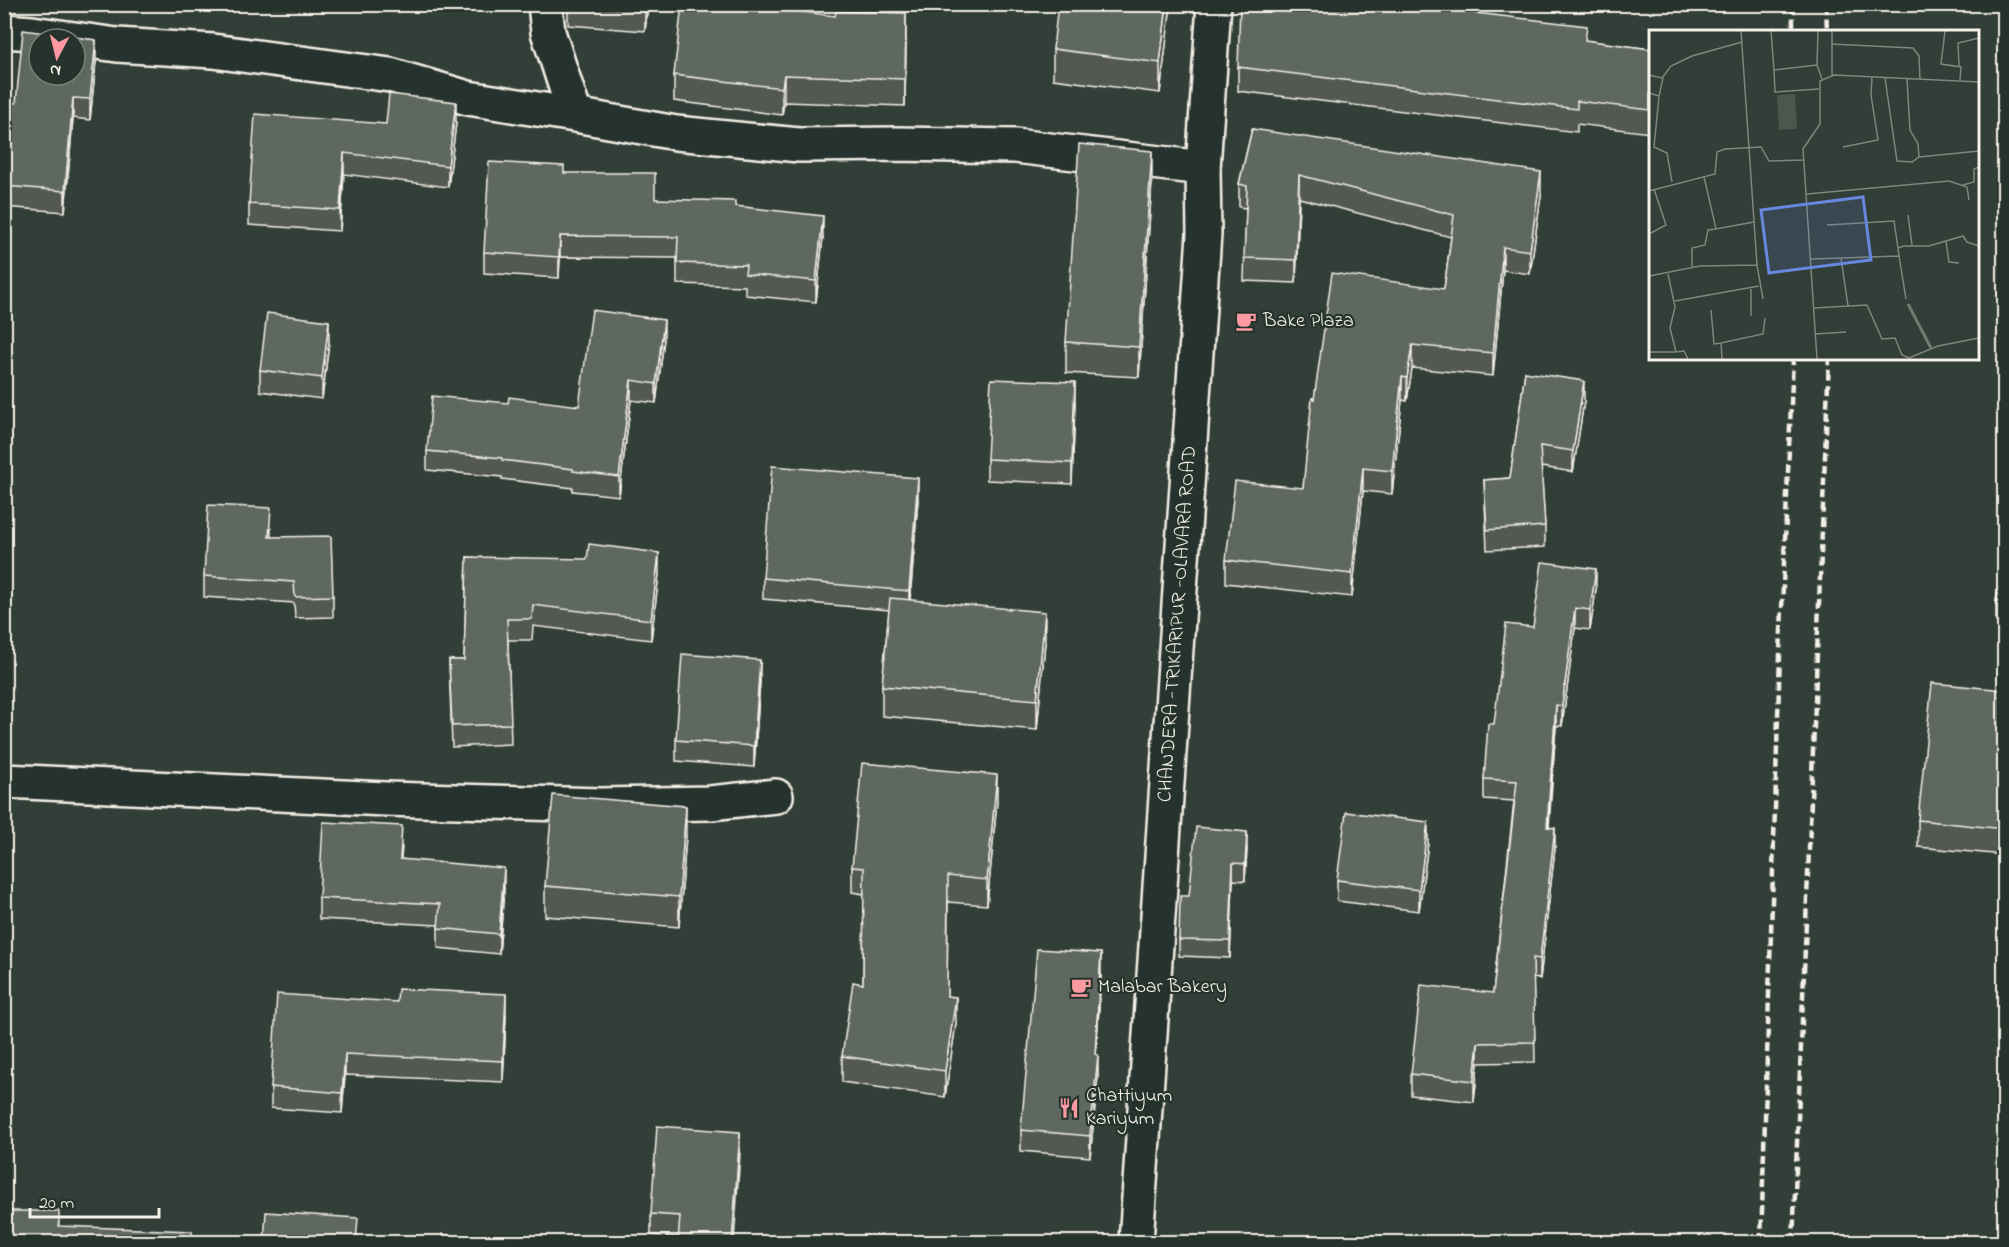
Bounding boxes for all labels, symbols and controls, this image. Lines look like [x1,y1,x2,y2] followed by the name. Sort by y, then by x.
[27,27,87,87] north arrow
[1649,30,1979,360] inset map
[48,57,62,82] text: N
[1262,307,1354,336] place label: Bake Plaza
[1234,309,1258,333] cafe icon: Bake Plaza
[1151,445,1205,803] street label: CHANDERA -TRIKARIPUR -OLAVARA ROAD
[1098,973,1227,1002] place label: Malabar Bakery
[1069,975,1093,999] cafe icon: Malabar Bakery
[1086,1082,1172,1134] place label: Chattiyum Kariyum
[1057,1096,1081,1120] restaurant icon: Chattiyum Kariyum
[30,1181,159,1219] scale bar
[39,1191,74,1217] text: 20 m

